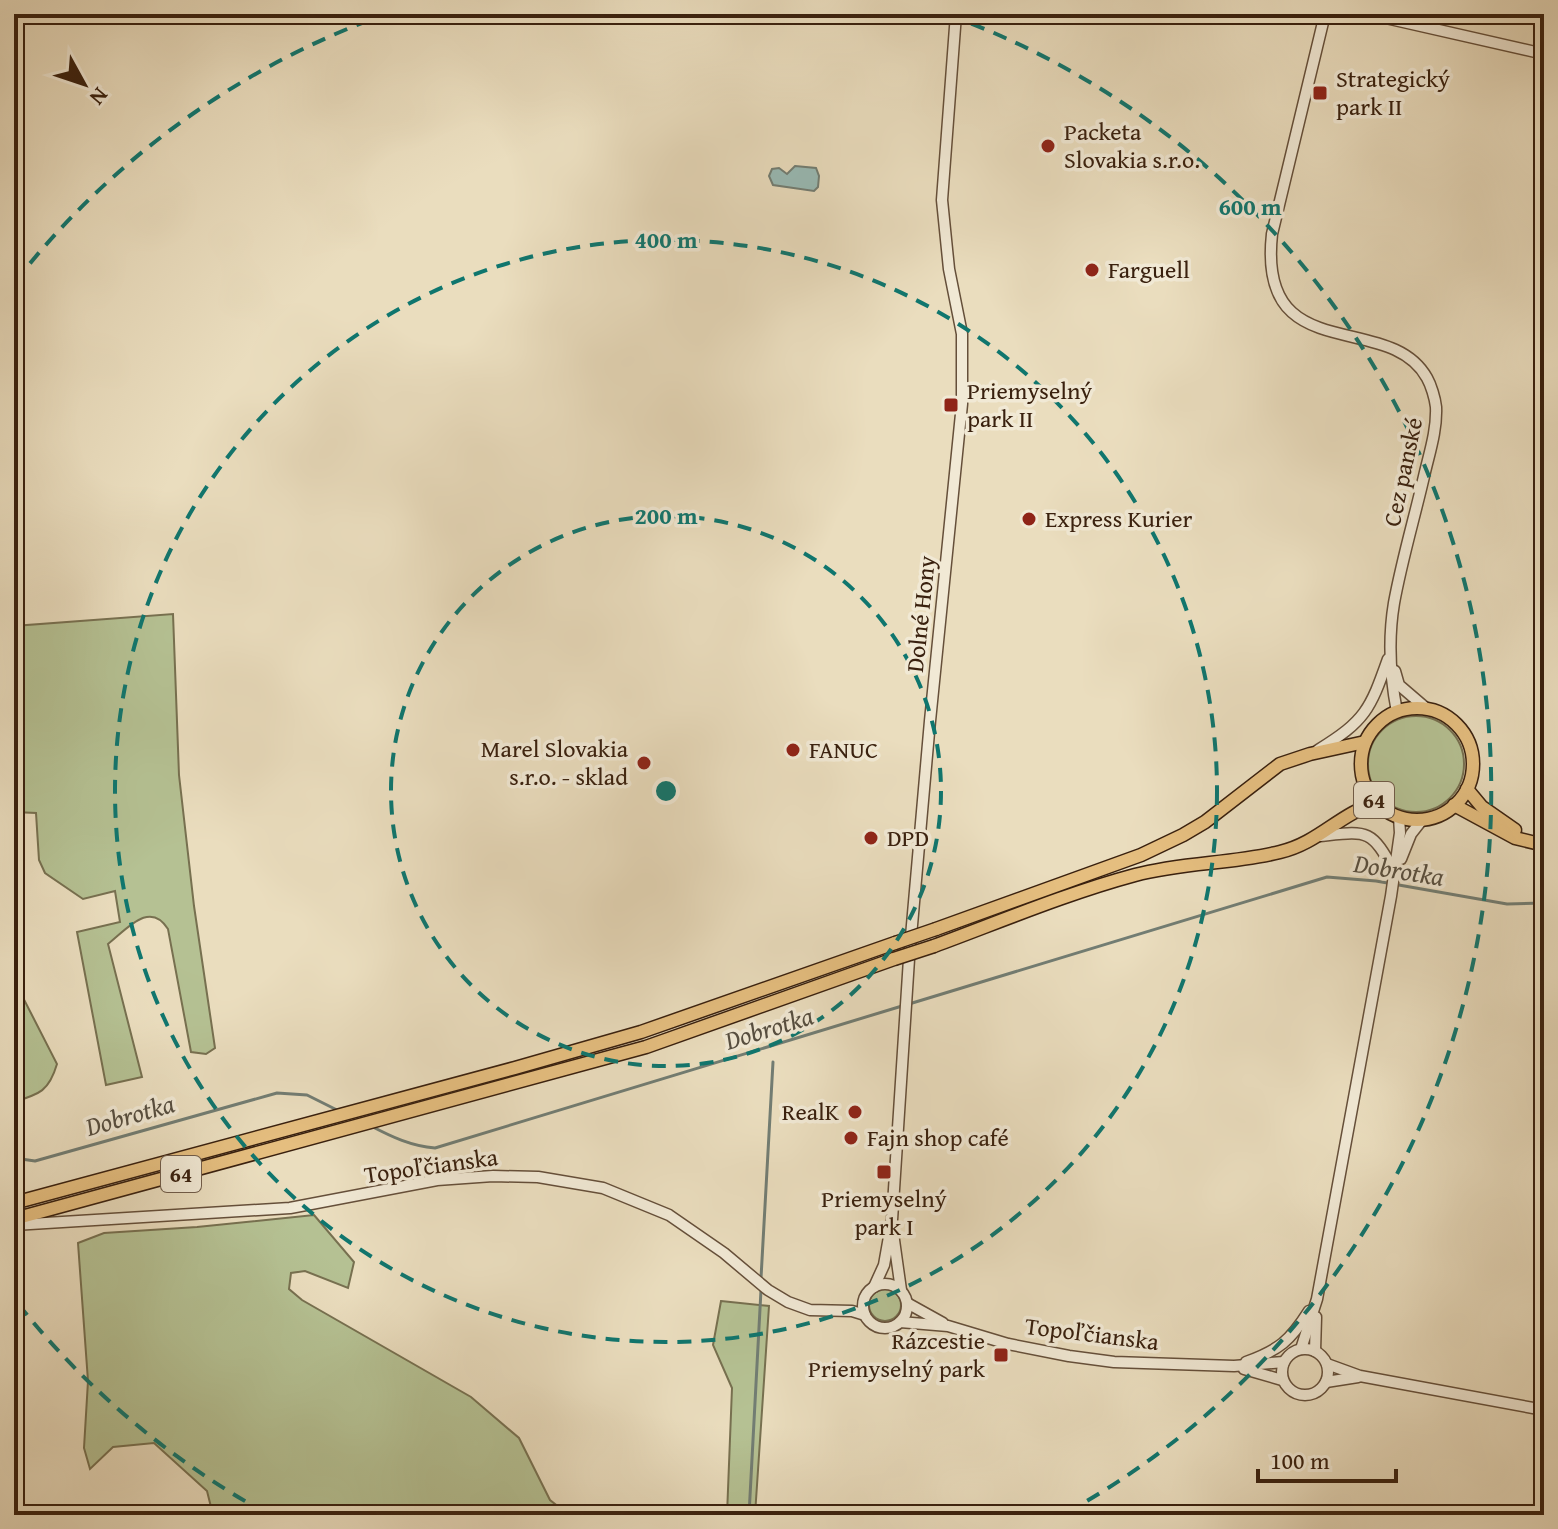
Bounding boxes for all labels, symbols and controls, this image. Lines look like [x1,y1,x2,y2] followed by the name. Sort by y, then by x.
[44,44,124,124] north arrow
[1336,61,1450,124] place label: Strategický park II
[82,81,116,113] text: N
[1311,84,1329,102] marker: Strategický park II
[1064,114,1200,177] place label: Packeta Slovakia s.r.o.
[1039,137,1057,155] marker: Packeta Slovakia s.r.o.
[1218,189,1282,224] text: 600 m
[634,222,698,257] text: 400 m
[1108,252,1190,287] place label: Farguell
[1083,261,1101,279] marker: Farguell
[967,373,1092,436] place label: Priemyselný park II
[942,396,960,414] marker: Priemyselný park II
[1374,414,1431,530] street label: Cez panské
[634,498,698,533] text: 200 m
[1045,501,1193,536] place label: Express Kurier
[1020,510,1038,528] marker: Express Kurier
[897,554,944,674] street label: Dolné Hony
[481,731,629,794] place label: Marel Slovakia s.r.o. - sklad
[809,732,878,767] place label: FANUC
[784,741,802,759] marker: FANUC
[635,754,653,772] marker: Marel Slovakia s.r.o. - sklad
[652,777,680,805] centre of rings
[1354,782,1394,818] road number: 64
[887,820,929,855] place label: DPD
[862,829,880,847] marker: DPD
[1350,843,1447,896] water label: Dobrotka
[719,996,818,1060] water label: Dobrotka
[80,1083,179,1146] water label: Dobrotka
[782,1094,840,1129] place label: RealK
[846,1103,864,1121] marker: RealK
[867,1120,1009,1155] place label: Fajn shop café
[842,1129,860,1147] marker: Fajn shop café
[362,1139,501,1192] street label: Topoľčianska
[161,1156,201,1192] road number: 64
[875,1163,893,1181] marker: Priemyselný park I
[821,1181,947,1244] place label: Priemyselný park I
[1023,1308,1162,1359] street label: Topoľčianska
[808,1323,986,1386] place label: Rázcestie Priemyselný park
[992,1346,1010,1364] marker: Rázcestie Priemyselný park
[1258,1433,1396,1483] scale bar
[1270,1443,1330,1478] text: 100 m

